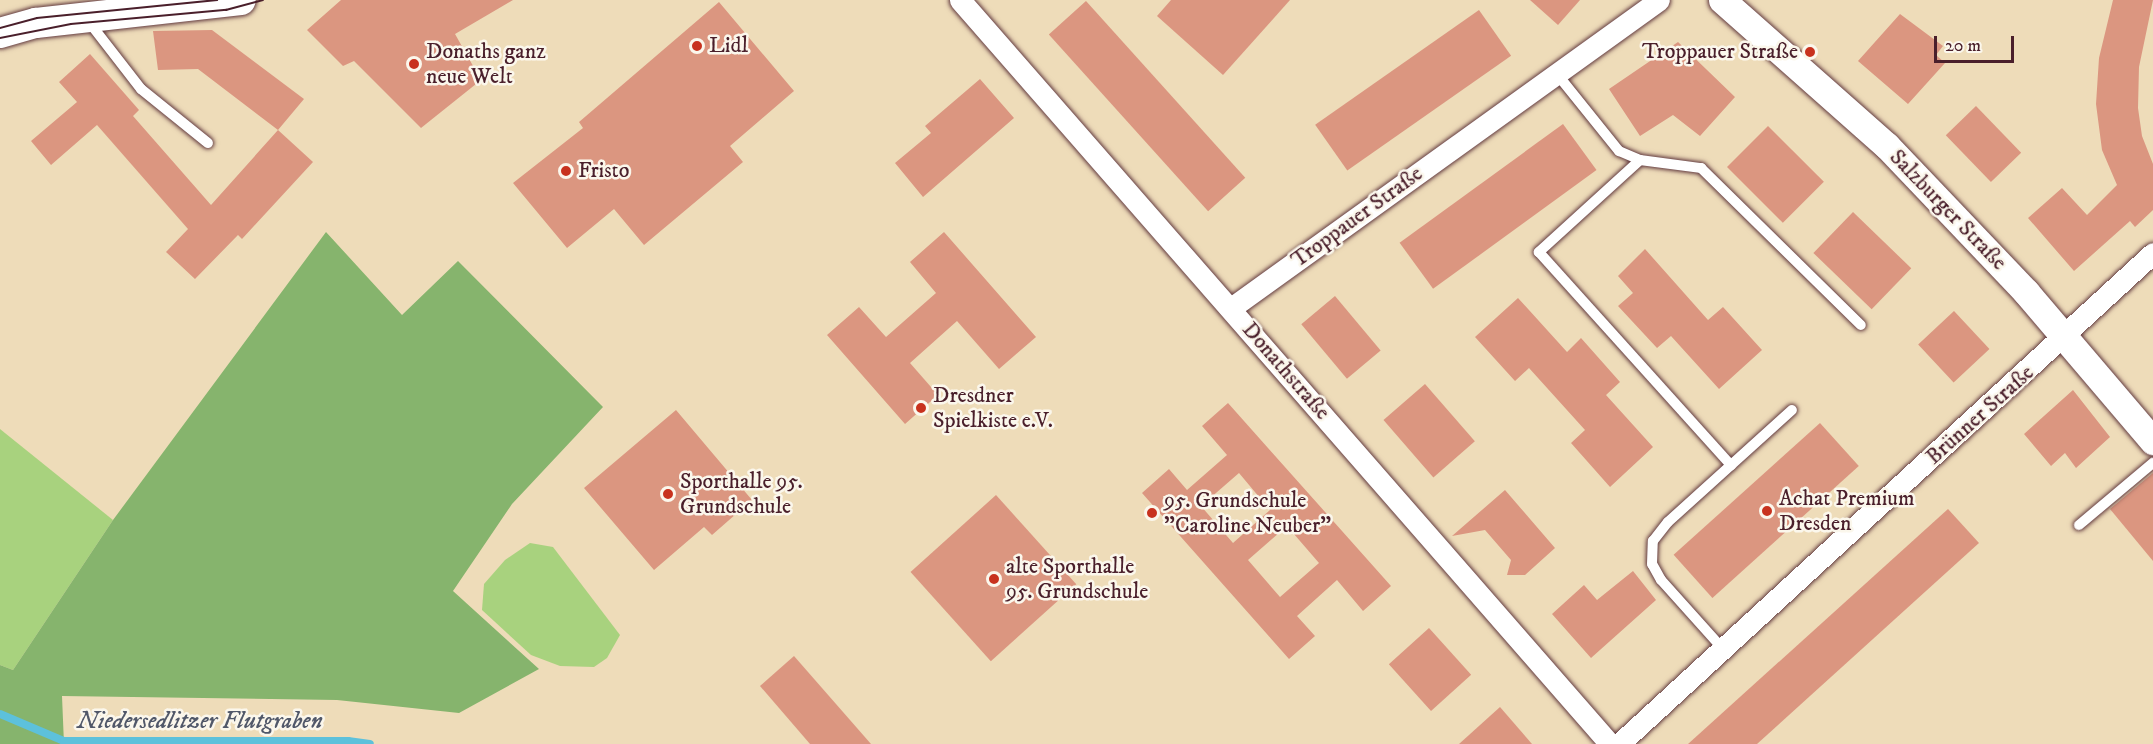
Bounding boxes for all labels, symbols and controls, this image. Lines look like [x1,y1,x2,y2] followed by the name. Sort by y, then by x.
[1937,24,2016,62] scale bar
[709,33,748,59] place label: Lidl
[1945,35,1981,57] text: 20 m
[426,38,546,90] place label: Donaths ganz neue Welt
[690,39,704,53] marker: Lidl
[1642,39,1798,65] place label: Troppauer Straße
[1803,45,1817,59] marker: Troppauer Straße
[407,57,421,71] marker: Donaths ganz neue Welt
[1884,144,2012,276] street label: Salzburger Straße
[578,158,629,184] place label: Fristo
[1286,161,1428,273] street label: Troppauer Straße
[559,164,573,178] marker: Fristo
[1236,317,1336,425] street label: Donathstraße
[1921,360,2039,470] street label: Brünner Straße
[933,382,1053,434] place label: Dresdner Spielkiste e.V.
[914,401,928,415] marker: Dresdner Spielkiste e.V.
[680,468,803,520] place label: Sporthalle 95. Grundschule
[1779,485,1914,536] place label: Achat Premium Dresden
[661,487,675,501] marker: Sporthalle 95. Grundschule
[1164,487,1331,538] place label: 95. Grundschule "Caroline Neuber"
[1760,504,1774,518] marker: Achat Premium Dresden
[1145,506,1159,520] marker: 95. Grundschule "Caroline Neuber"
[1006,553,1148,604] place label: alte Sporthalle 95. Grundschule
[987,572,1001,586] marker: alte Sporthalle 95. Grundschule
[77,708,323,736] water label: Niedersedlitzer Flutgraben

